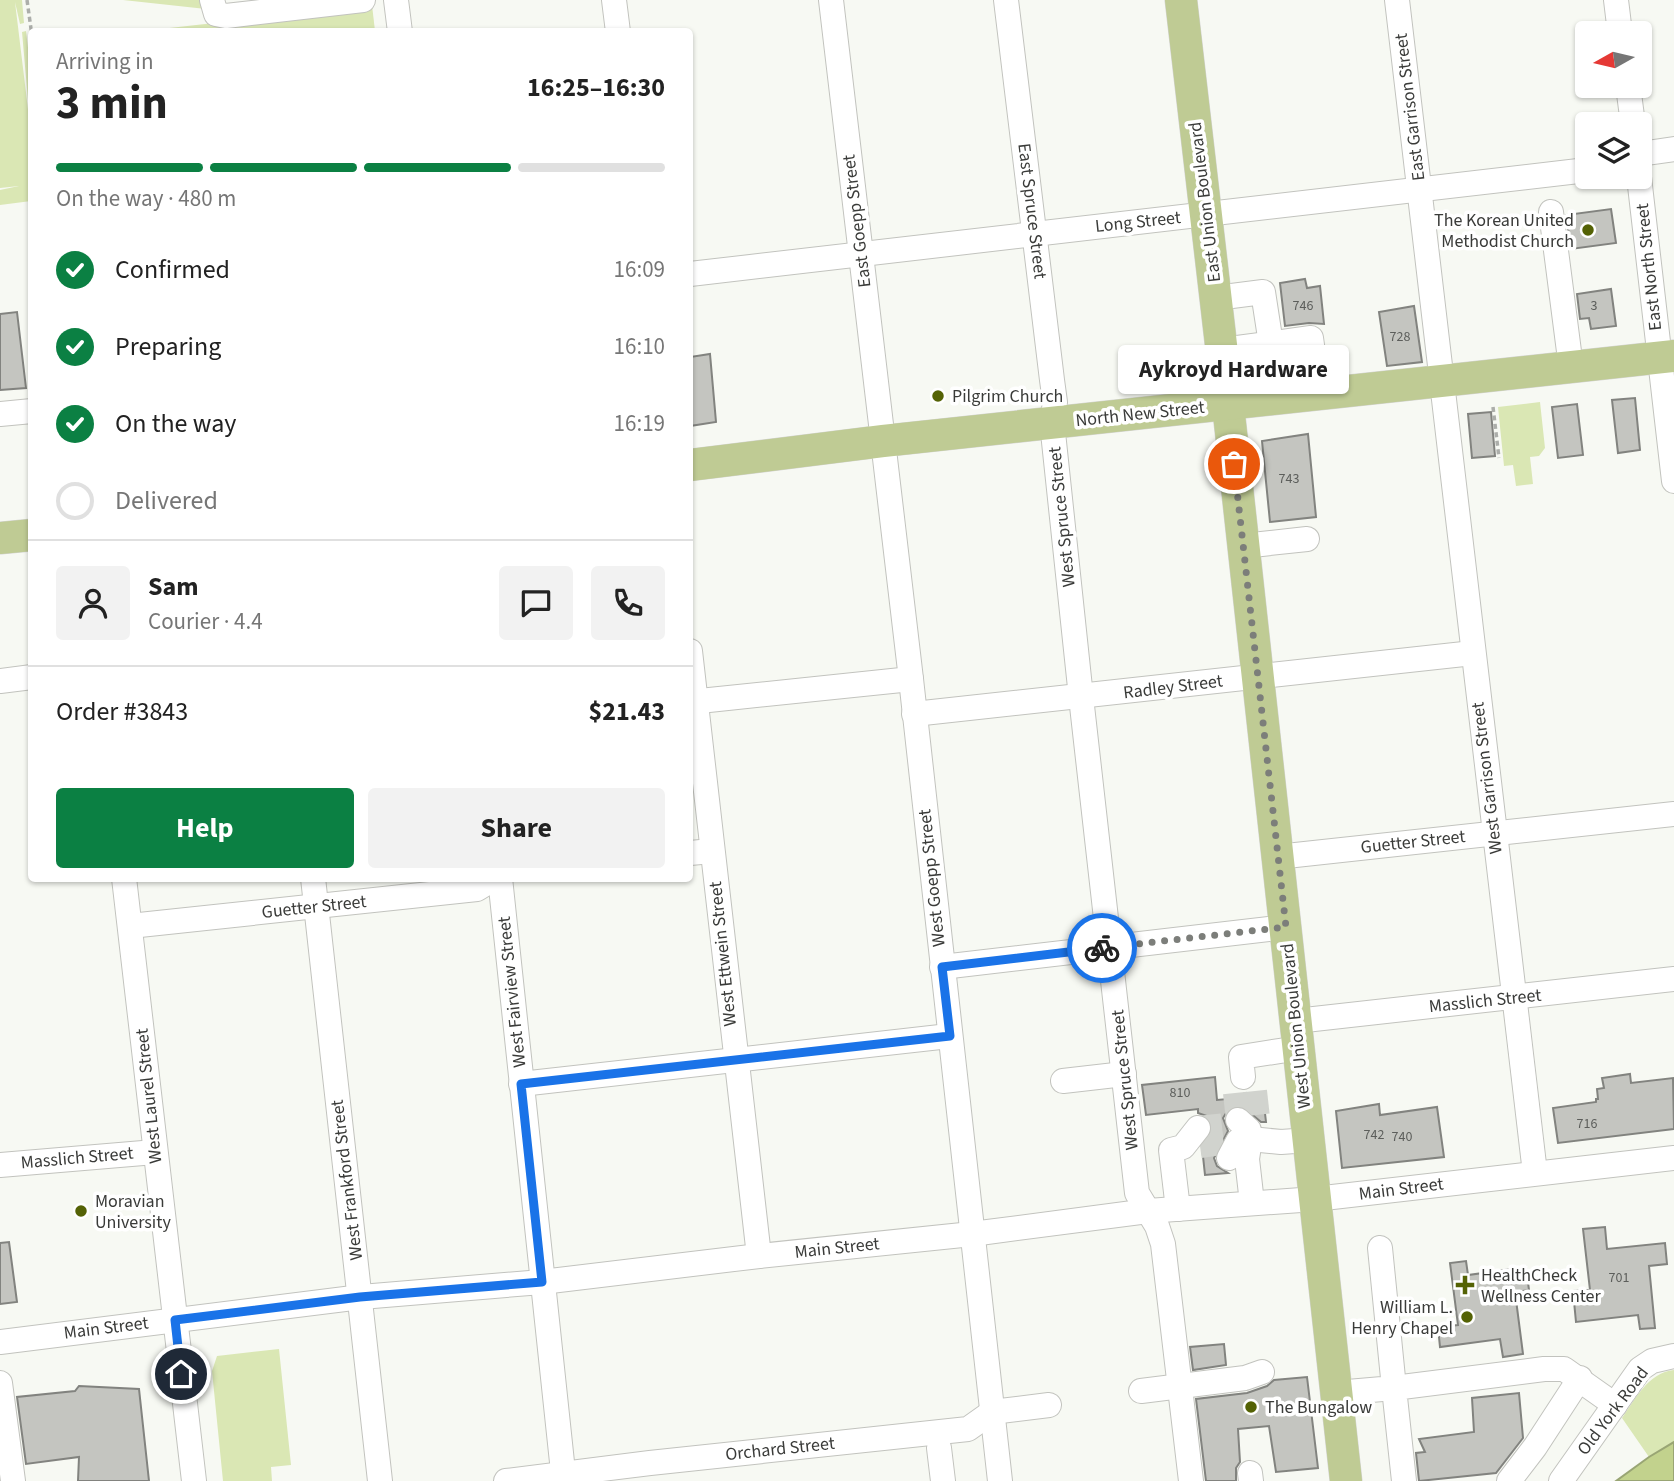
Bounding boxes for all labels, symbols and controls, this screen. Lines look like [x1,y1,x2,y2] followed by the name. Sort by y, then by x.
[1575,21,1652,98] north arrow
[1575,21,1652,189] map controls
[1389,32,1431,182] street label: East Garrison Street
[56,45,154,78] text: Arriving in
[527,69,665,106] text: 16:25–16:30
[56,71,168,136] text: 3 min
[1575,112,1652,189] button: layers
[1183,120,1227,284] street label: East Union Boulevard
[1011,142,1053,280] street label: East Spruce Street
[836,153,878,289] street label: East Goepp Street
[56,182,236,215] text: On the way · 480 m
[1630,202,1668,332] street label: East North Street
[1094,205,1182,239] street label: Long Street
[1434,208,1574,254] place label: The Korean United Methodist Church
[1580,222,1596,238] marker: The Korean United Methodist Church
[56,251,94,289] icon: check
[115,251,230,288] text: Confirmed
[614,253,665,286] text: 16:09
[1293,296,1313,316] house number: 746
[1591,296,1598,316] house number: 3
[1390,327,1410,347] house number: 728
[56,328,94,366] icon: check
[115,328,221,365] text: Preparing
[614,330,665,363] text: 16:10
[1118,345,1350,394] callout: Aykroyd Hardware
[1139,353,1328,386] text: Aykroyd Hardware
[952,384,1063,409] place label: Pilgrim Church
[930,388,946,404] marker: Pilgrim Church
[1074,395,1206,433] street label: North New Street
[56,405,94,443] icon: check
[115,405,236,442] text: On the way
[614,407,665,440] text: 16:19
[1204,434,1264,494] pin
[1215,445,1253,483] icon: bag
[1042,446,1082,588] street label: West Spruce Street
[1279,469,1299,489] house number: 743
[115,482,218,519] text: Delivered
[56,566,130,640] button: person
[499,566,573,640] button: chat
[591,566,665,640] button: phone
[148,568,198,605] text: Sam
[148,605,263,638] text: Courier · 4.4
[1122,669,1224,705] street label: Radley Street
[56,693,188,730] text: Order #3843
[589,693,665,730] text: $21.43
[1465,701,1509,855] street label: West Garrison Street
[56,788,354,868] button: Help
[368,788,665,868] button: Share
[912,808,952,948] street label: West Goepp Street
[1359,824,1467,860] street label: Guetter Street
[703,880,743,1028] street label: West Ettwein Street
[260,889,368,925] street label: Guetter Street
[1067,913,1137,983] courier
[492,915,532,1069] street label: West Fairview Street
[1083,929,1121,967] icon: bike
[1275,942,1317,1110] street label: West Union Boulevard
[1428,983,1542,1019] street label: Masslich Street
[1105,1009,1145,1151] street label: West Spruce Street
[129,1027,169,1165] street label: West Laurel Street
[1170,1083,1190,1103] house number: 810
[325,1098,369,1262] street label: West Frankford Street
[1577,1114,1597,1134] house number: 716
[1364,1125,1384,1145] house number: 742
[1392,1127,1412,1147] house number: 740
[20,1141,134,1175] street label: Masslich Street
[1357,1171,1445,1207] street label: Main Street
[95,1189,171,1235] place label: Moravian University
[73,1203,89,1219] marker: Moravian University
[793,1231,881,1265] street label: Main Street
[1481,1263,1602,1309] place label: HealthCheck Wellness Center
[1609,1268,1629,1288] house number: 701
[1455,1275,1475,1295] marker: HealthCheck Wellness Center
[1351,1295,1453,1341] place label: William L. Henry Chapel
[1459,1309,1475,1325] marker: William L. Henry Chapel
[62,1310,150,1346] street label: Main Street
[151,1344,211,1404] pin
[162,1355,200,1393] icon: home
[1571,1362,1655,1460] street label: Old York Road
[1265,1395,1372,1420] place label: The Bungalow
[1243,1399,1259,1415] marker: The Bungalow
[724,1431,836,1467] street label: Orchard Street

